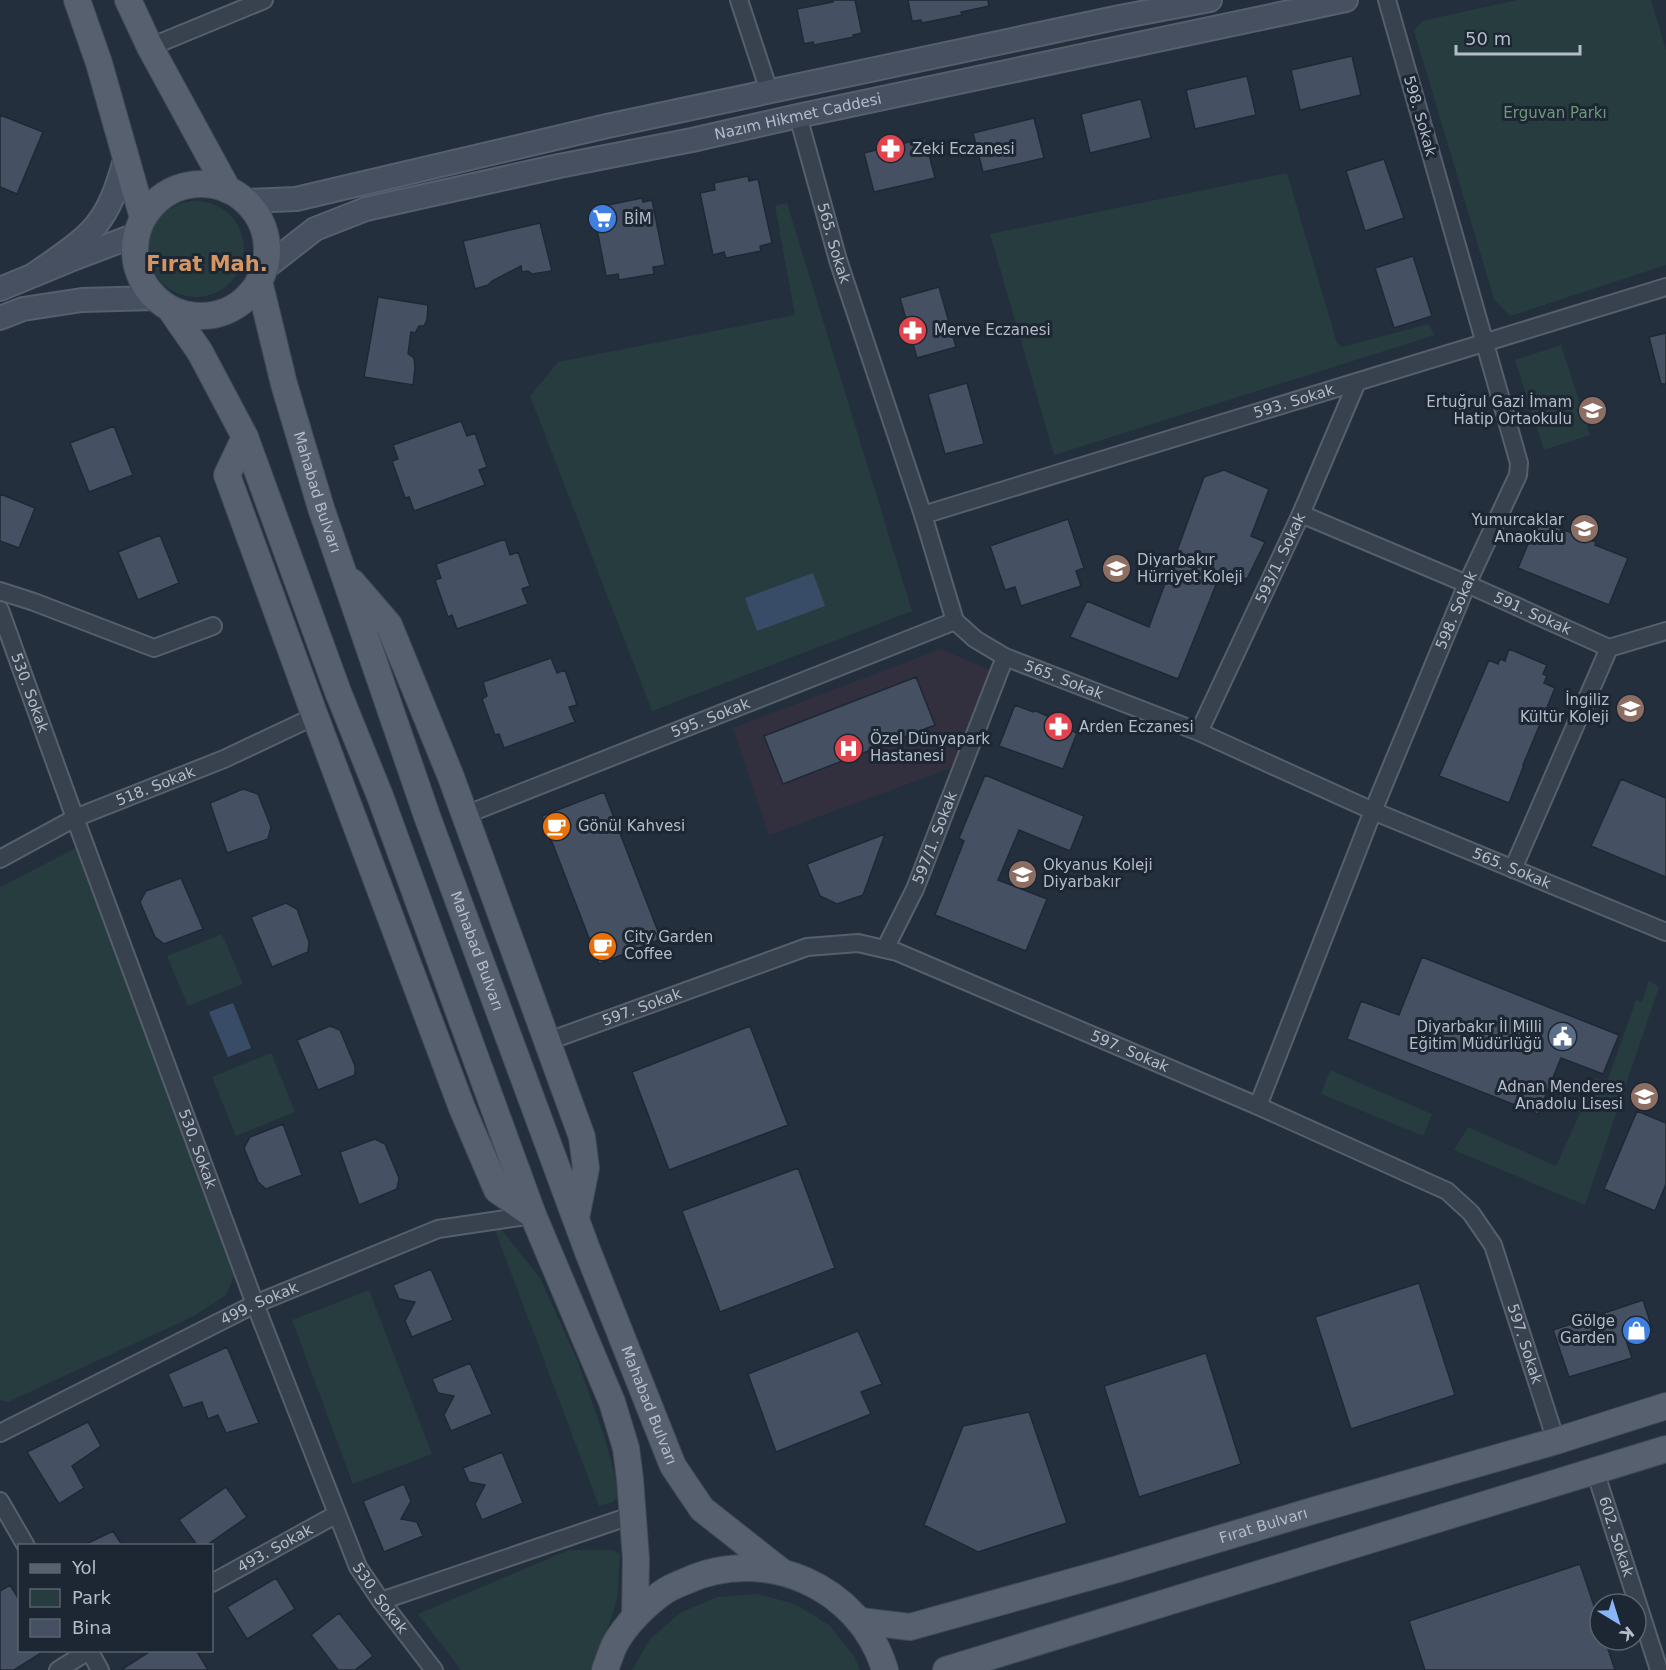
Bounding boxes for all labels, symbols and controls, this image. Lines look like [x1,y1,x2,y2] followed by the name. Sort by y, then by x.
[1456,18,1580,56] scale bar
[1465,28,1511,49] text: 50 m
[1400,74,1440,159] street label: 598. Sokak
[713,90,883,144] street label: Nazım Hikmet Caddesi
[1503,104,1607,122] park label: Erguvan Parkı
[875,133,907,165] pharmacy icon: Zeki Eczanesi
[912,140,1015,158] place label: Zeki Eczanesi
[814,201,854,286] street label: 565. Sokak
[587,203,619,235] supermarket icon: BİM
[624,209,652,228] place label: BİM
[146,252,268,276] district label: Fırat Mah.
[897,314,929,346] pharmacy icon: Merve Eczanesi
[934,321,1051,339] place label: Merve Eczanesi
[1251,380,1337,422] street label: 593. Sokak
[1426,392,1572,428] place label: Ertuğrul Gazi İmam Hatip Ortaokulu
[1577,395,1609,427] school or university icon: Ertuğrul Gazi İmam Hatip Ortaokulu
[290,429,345,555] street label: Mahabad Bulvarı
[1251,510,1309,606] street label: 593/1. Sokak
[1470,511,1565,546] place label: Yumurcaklar Anaokulu
[1569,513,1601,545] school or university icon: Yumurcaklar Anaokulu
[1137,551,1243,586] place label: Diyarbakır Hürriyet Koleji
[1100,553,1132,585] school or university icon: Diyarbakır Hürriyet Koleji
[1432,568,1481,652] street label: 598. Sokak
[1491,588,1574,639] street label: 591. Sokak
[7,651,53,735] street label: 530. Sokak
[1022,656,1106,703] street label: 565. Sokak
[1520,690,1609,726] place label: İngiliz Kültür Koleji
[1614,693,1646,725] school or university icon: İngiliz Kültür Koleji
[668,694,753,742] street label: 595. Sokak
[1042,711,1074,743] pharmacy icon: Arden Eczanesi
[1079,718,1194,736] place label: Arden Eczanesi
[870,729,990,765] place label: Özel Dünyapark Hastanesi
[833,732,865,764] hospital icon: Özel Dünyapark Hastanesi
[113,762,198,810] street label: 518. Sokak
[909,789,961,887] street label: 597/1. Sokak
[541,810,573,842] cafe icon: Gönül Kahvesi
[578,817,685,835] place label: Gönül Kahvesi
[1470,844,1554,893] street label: 565. Sokak
[1043,856,1153,891] place label: Okyanus Koleji Diyarbakır
[1006,858,1038,890] school or university icon: Okyanus Koleji Diyarbakır
[447,889,507,1013] street label: Mahabad Bulvarı
[624,928,713,963] place label: City Garden Coffee
[587,930,619,962] cafe icon: City Garden Coffee
[600,984,684,1030] street label: 597. Sokak
[1409,1017,1542,1053] place label: Diyarbakır İl Milli Eğitim Müdürlüğü
[1547,1020,1579,1052] public building icon: Diyarbakır İl Milli Eğitim Müdürlüğü
[1088,1027,1172,1076] street label: 597. Sokak
[1497,1078,1623,1113] place label: Adnan Menderes Anadolu Lisesi
[1628,1080,1660,1112] school or university icon: Adnan Menderes Anadolu Lisesi
[175,1107,221,1191] street label: 530. Sokak
[218,1278,301,1329] street label: 499. Sokak
[1504,1302,1546,1387] street label: 597. Sokak
[1560,1312,1615,1347] place label: Gölge Garden
[1620,1314,1652,1346] shop icon: Gölge Garden
[617,1343,681,1467] street label: Mahabad Bulvarı
[1595,1494,1638,1579] street label: 602. Sokak
[1217,1504,1310,1547] street label: Fırat Bulvarı
[234,1520,316,1576] street label: 493. Sokak
[18,1544,213,1652] legend
[71,1557,97,1578] text: Yol
[349,1559,412,1637] street label: 530. Sokak
[72,1587,111,1608] text: Park
[1588,1592,1648,1652] north arrow
[72,1617,112,1638] text: Bina
[1616,1622,1638,1645] text: K

